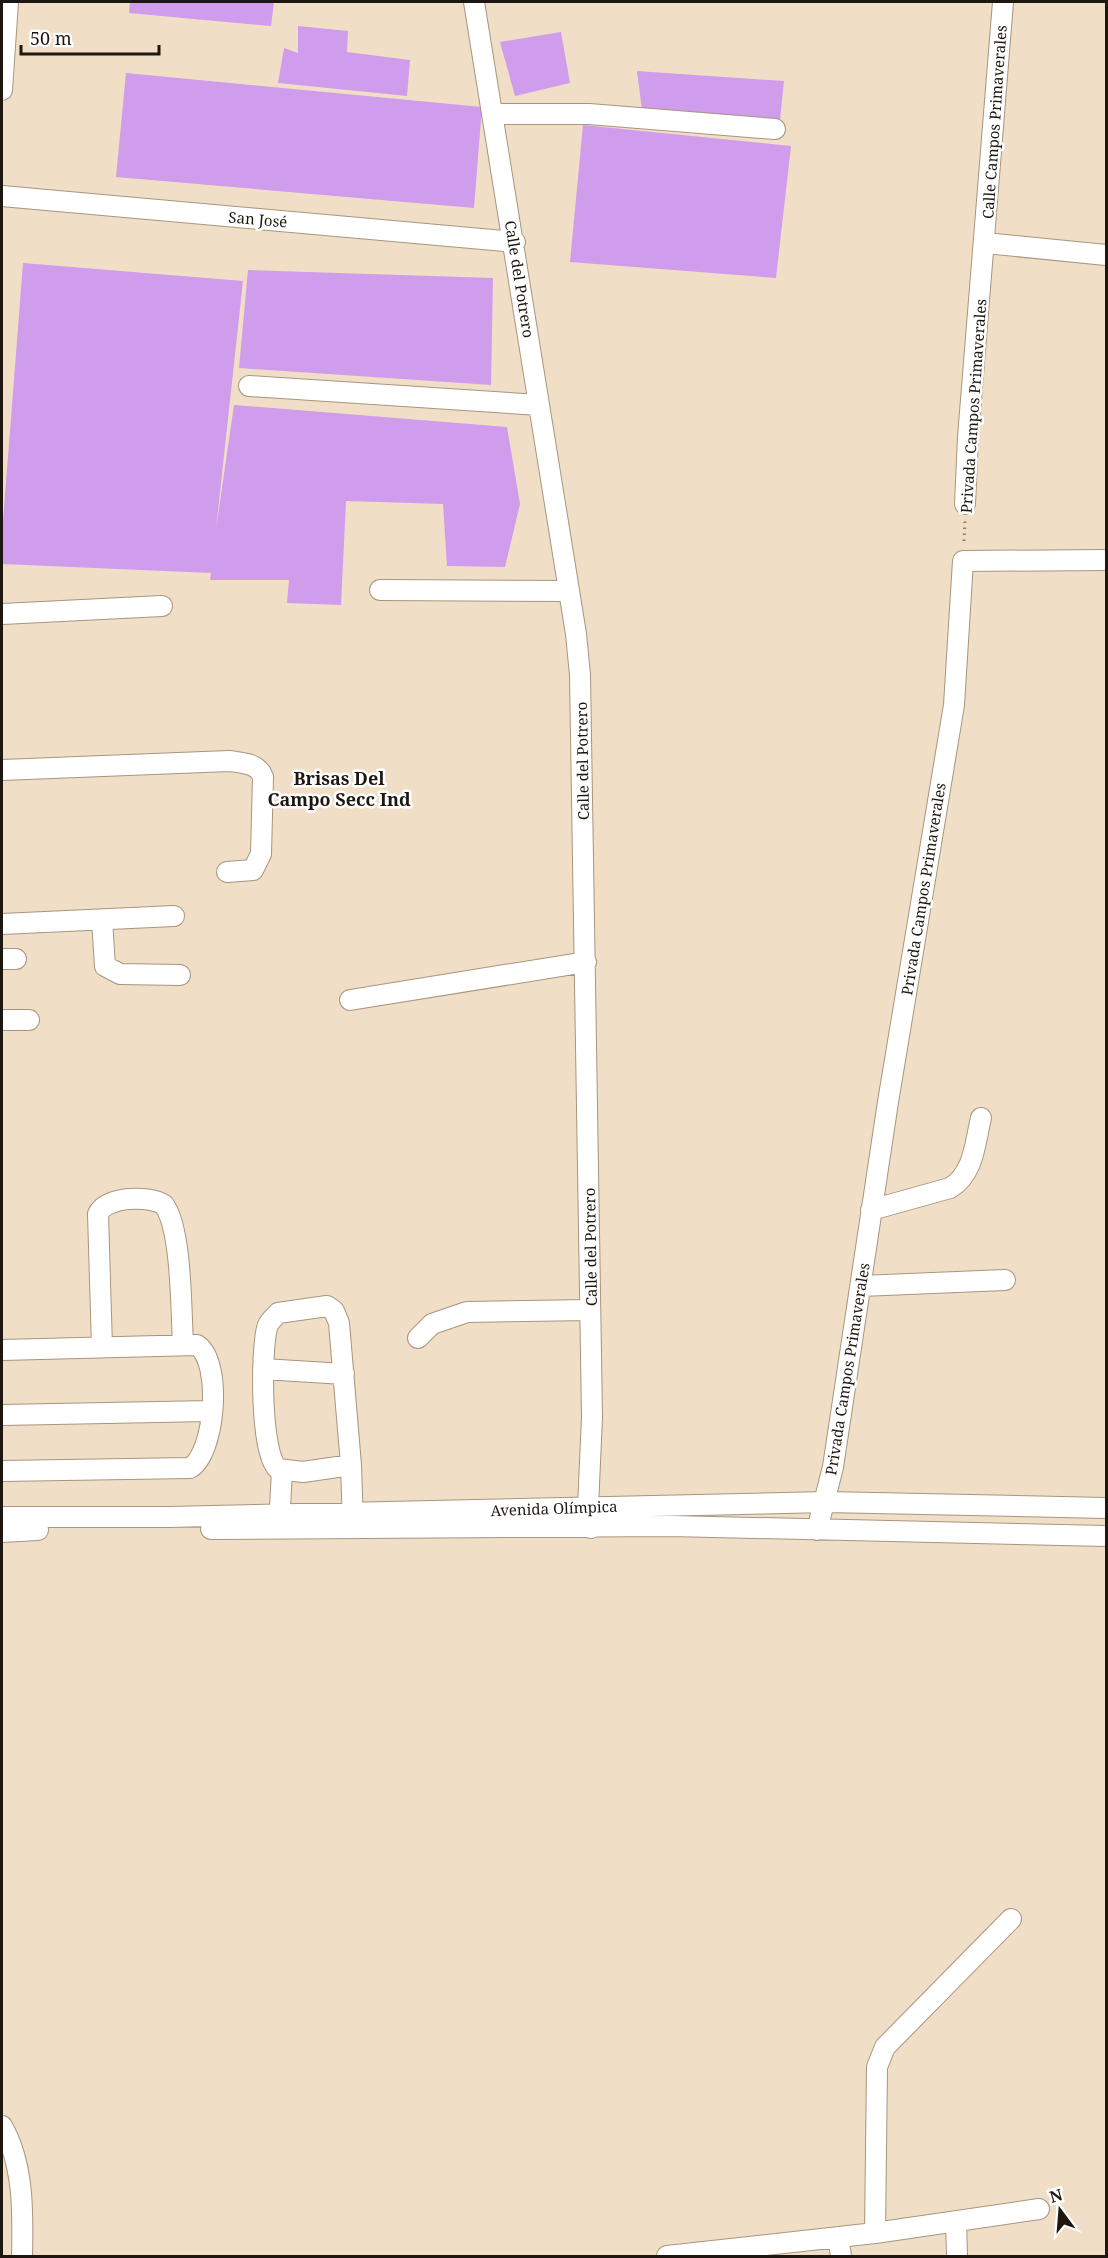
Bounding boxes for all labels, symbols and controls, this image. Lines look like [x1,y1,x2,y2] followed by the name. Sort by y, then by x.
[21,18,159,56] scale bar
[977,24,1011,220] street label: Calle Campos Primaverales
[30,26,72,50] text: 50 m
[228,206,288,232] street label: San José
[501,219,539,339] street label: Calle del Potrero
[956,298,990,514] street label: Privada Campos Primaverales
[571,702,593,820] street label: Calle del Potrero
[267,766,411,811] district label: Brisas Del Campo Secc Ind
[896,781,950,997] street label: Privada Campos Primaverales
[579,1188,601,1306] street label: Calle del Potrero
[820,1261,874,1477] street label: Privada Campos Primaverales
[490,1496,618,1520] street label: Avenida Olímpica
[1030,2180,1090,2240] north arrow
[1047,2183,1065,2208] text: N

